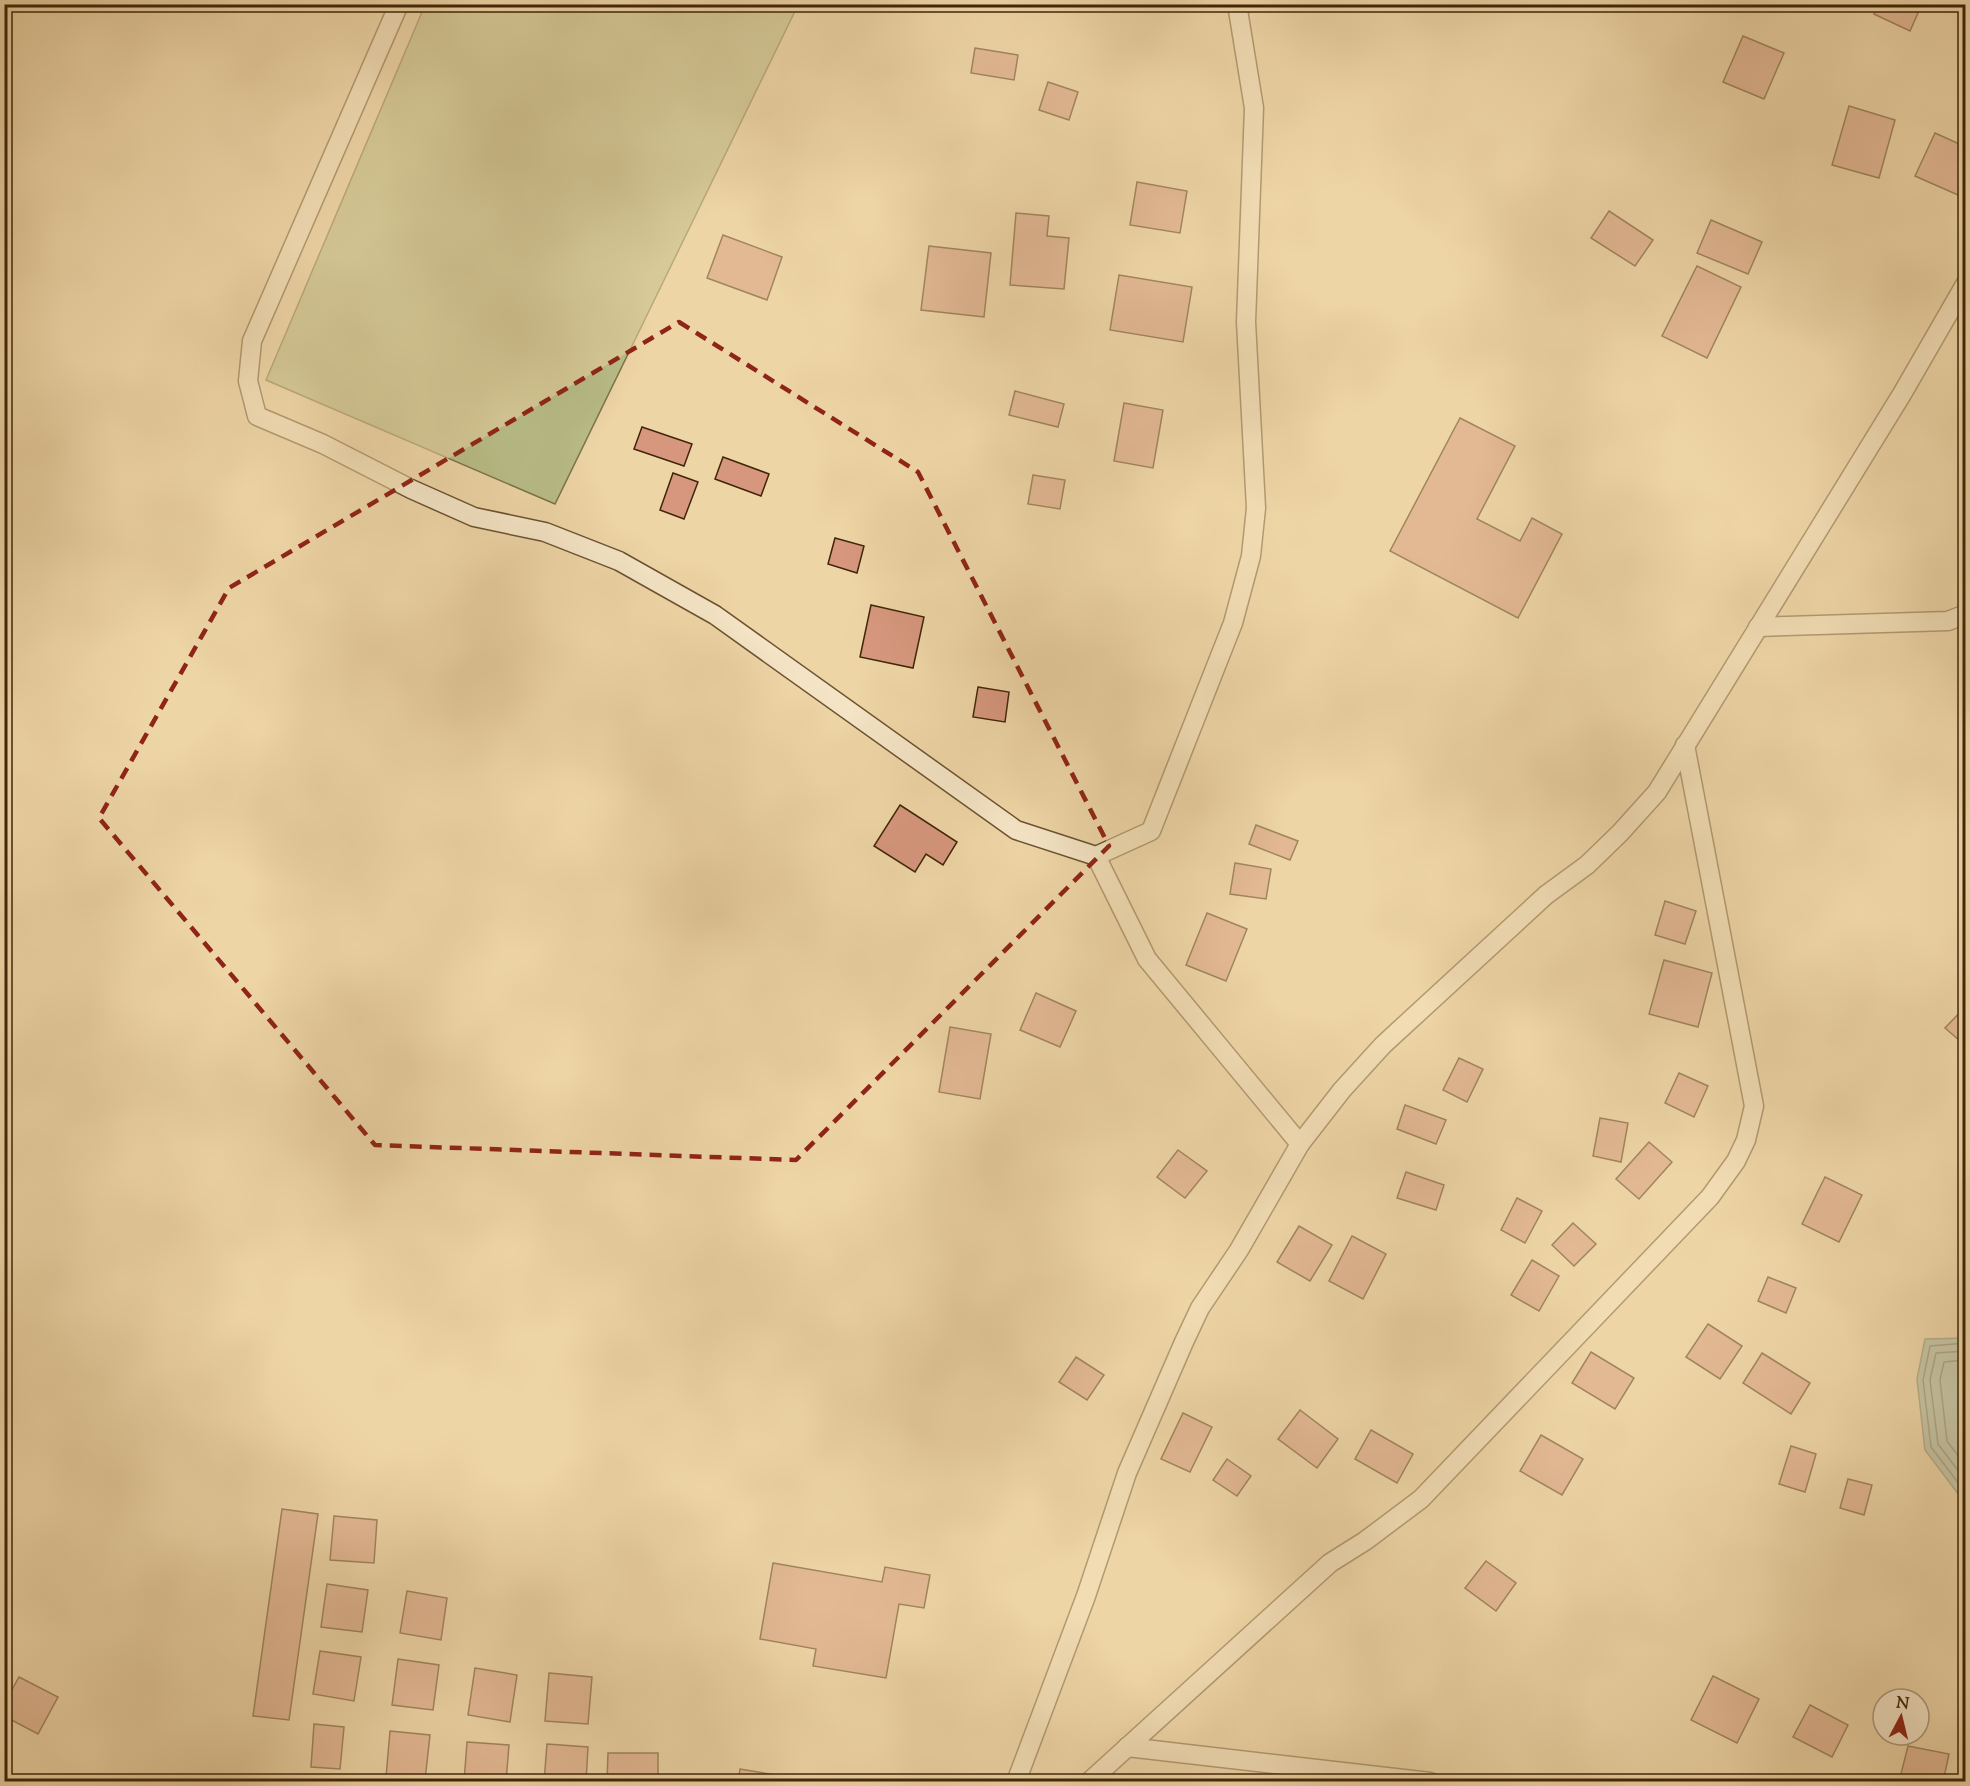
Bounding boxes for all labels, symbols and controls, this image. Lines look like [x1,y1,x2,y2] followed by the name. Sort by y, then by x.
[1871,1687,1931,1747] north arrow
[1895,1692,1910,1717] text: N

